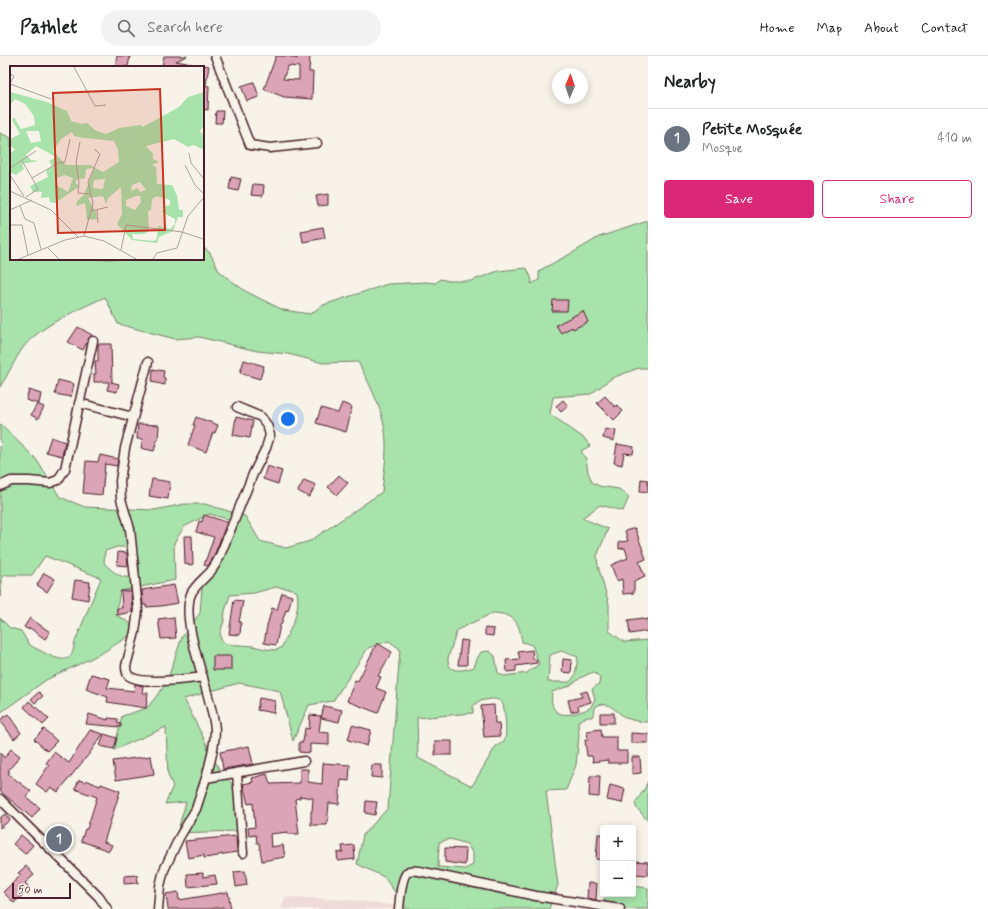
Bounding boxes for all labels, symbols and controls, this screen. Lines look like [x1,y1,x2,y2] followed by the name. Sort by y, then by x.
[101,10,381,46] search box
[20,15,77,40] text: Pathlet
[115,17,137,39] icon: search
[147,18,223,38] text: Search here
[760,19,794,37] text: Home
[816,19,842,37] text: Map
[864,19,899,37] text: About
[921,19,968,37] text: Contact
[10,66,204,260] inset map
[552,68,588,104] north arrow
[664,71,716,93] text: Nearby
[702,120,802,140] text: Petite Mosquée
[674,130,680,147] text: 1
[937,130,972,147] text: 410 m
[702,140,743,157] text: Mosque
[664,180,814,218] button: Save
[822,180,972,218] button: Share
[278,409,298,429] your location
[46,824,72,854] pin: 1
[600,825,636,897] map controls
[600,825,636,861] button: +
[600,861,636,897] button: −
[12,881,71,900] scale bar
[18,883,43,897] text: 50 m

